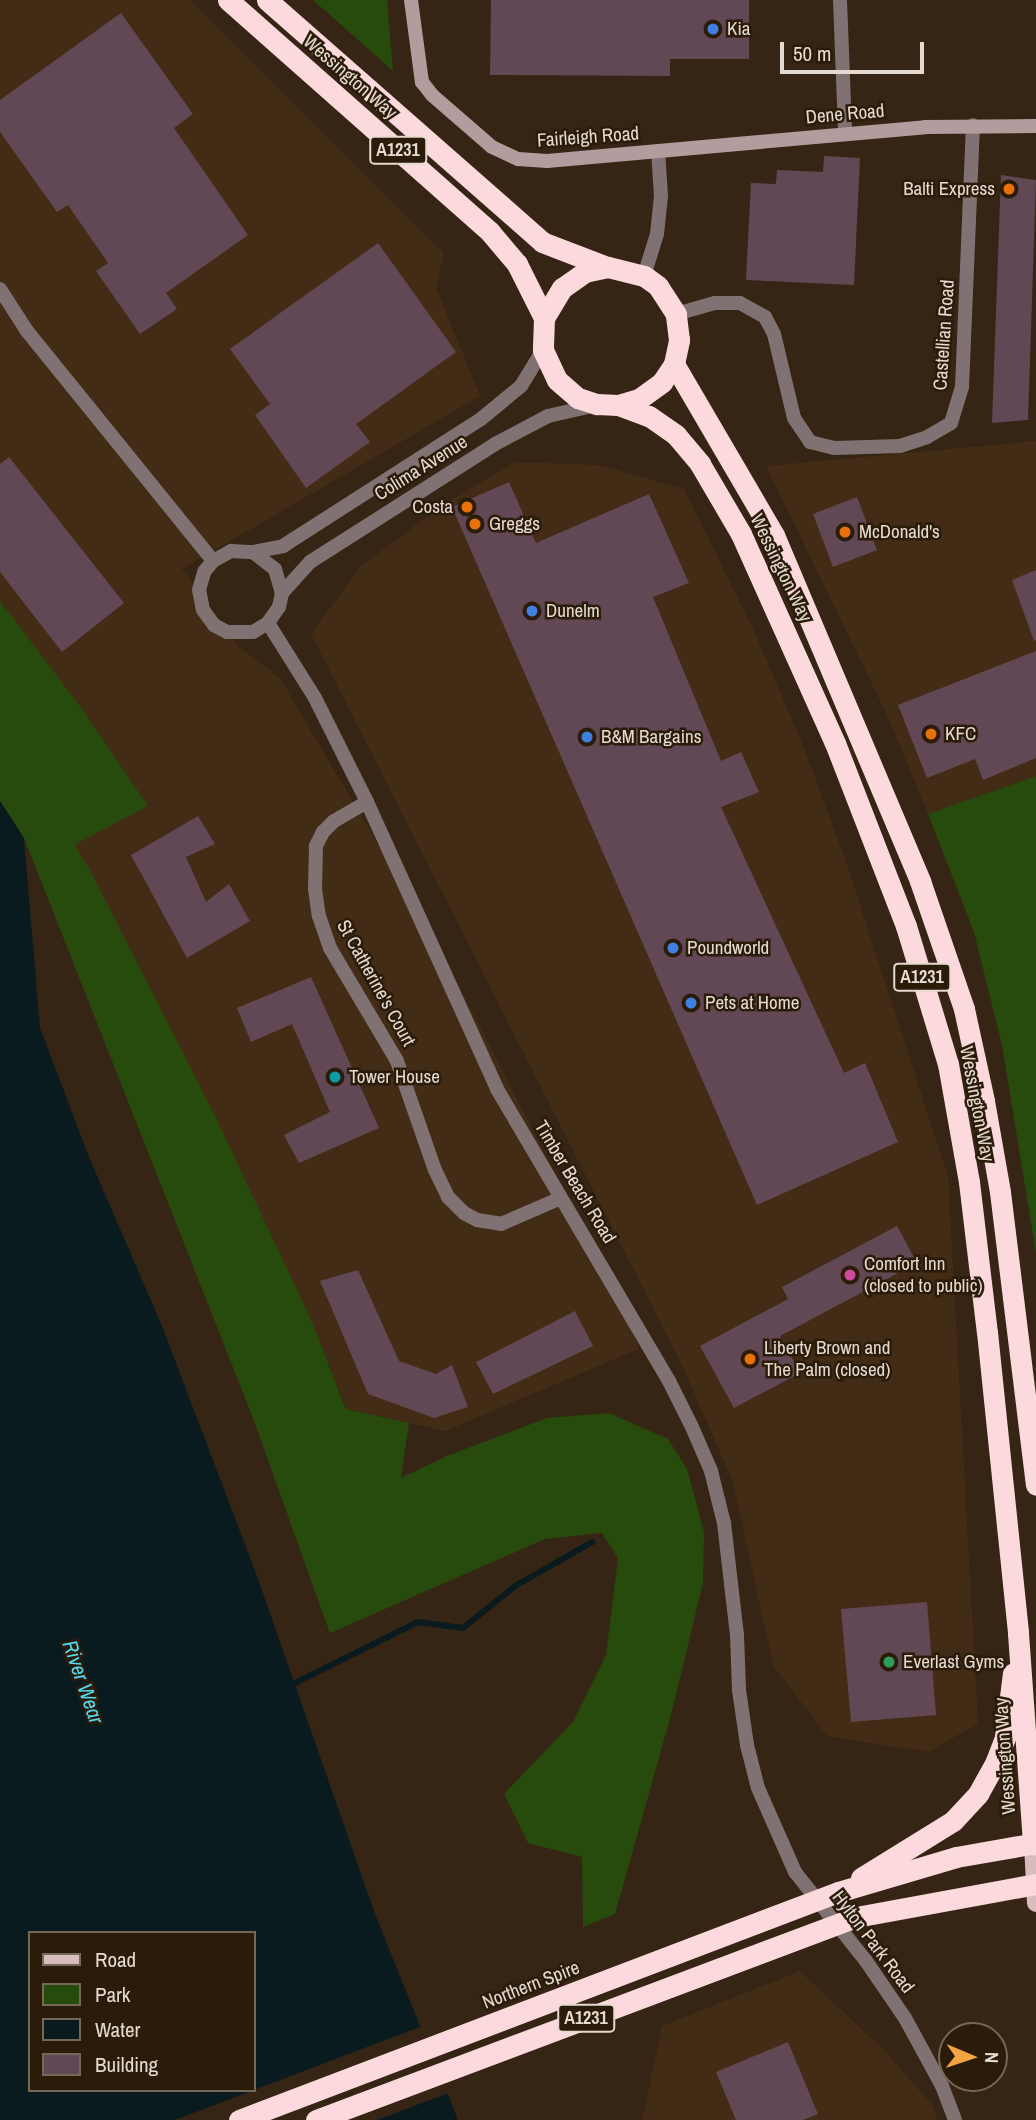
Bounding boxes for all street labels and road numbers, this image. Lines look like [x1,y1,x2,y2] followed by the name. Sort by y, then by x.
[298,30,402,124] street label: Wessington Way
[805,99,885,129] street label: Dene Road
[536,122,640,152] street label: Fairleigh Road
[368,135,428,164] road number: A1231
[929,279,959,391] street label: Castellian Road
[370,430,472,506] street label: Colima Avenue
[745,510,817,626] street label: Wessington Way
[332,916,420,1050] street label: St Catherine's Court
[892,962,952,992] road number: A1231
[955,1044,999,1164] street label: Wessington Way
[529,1117,621,1247] street label: Timber Beach Road
[990,1697,1020,1815] street label: Wessington Way
[827,1886,919,1998] street label: Hylton Park Road
[479,1956,583,2014] street label: Northern Spire
[556,2004,616,2032] road number: A1231

